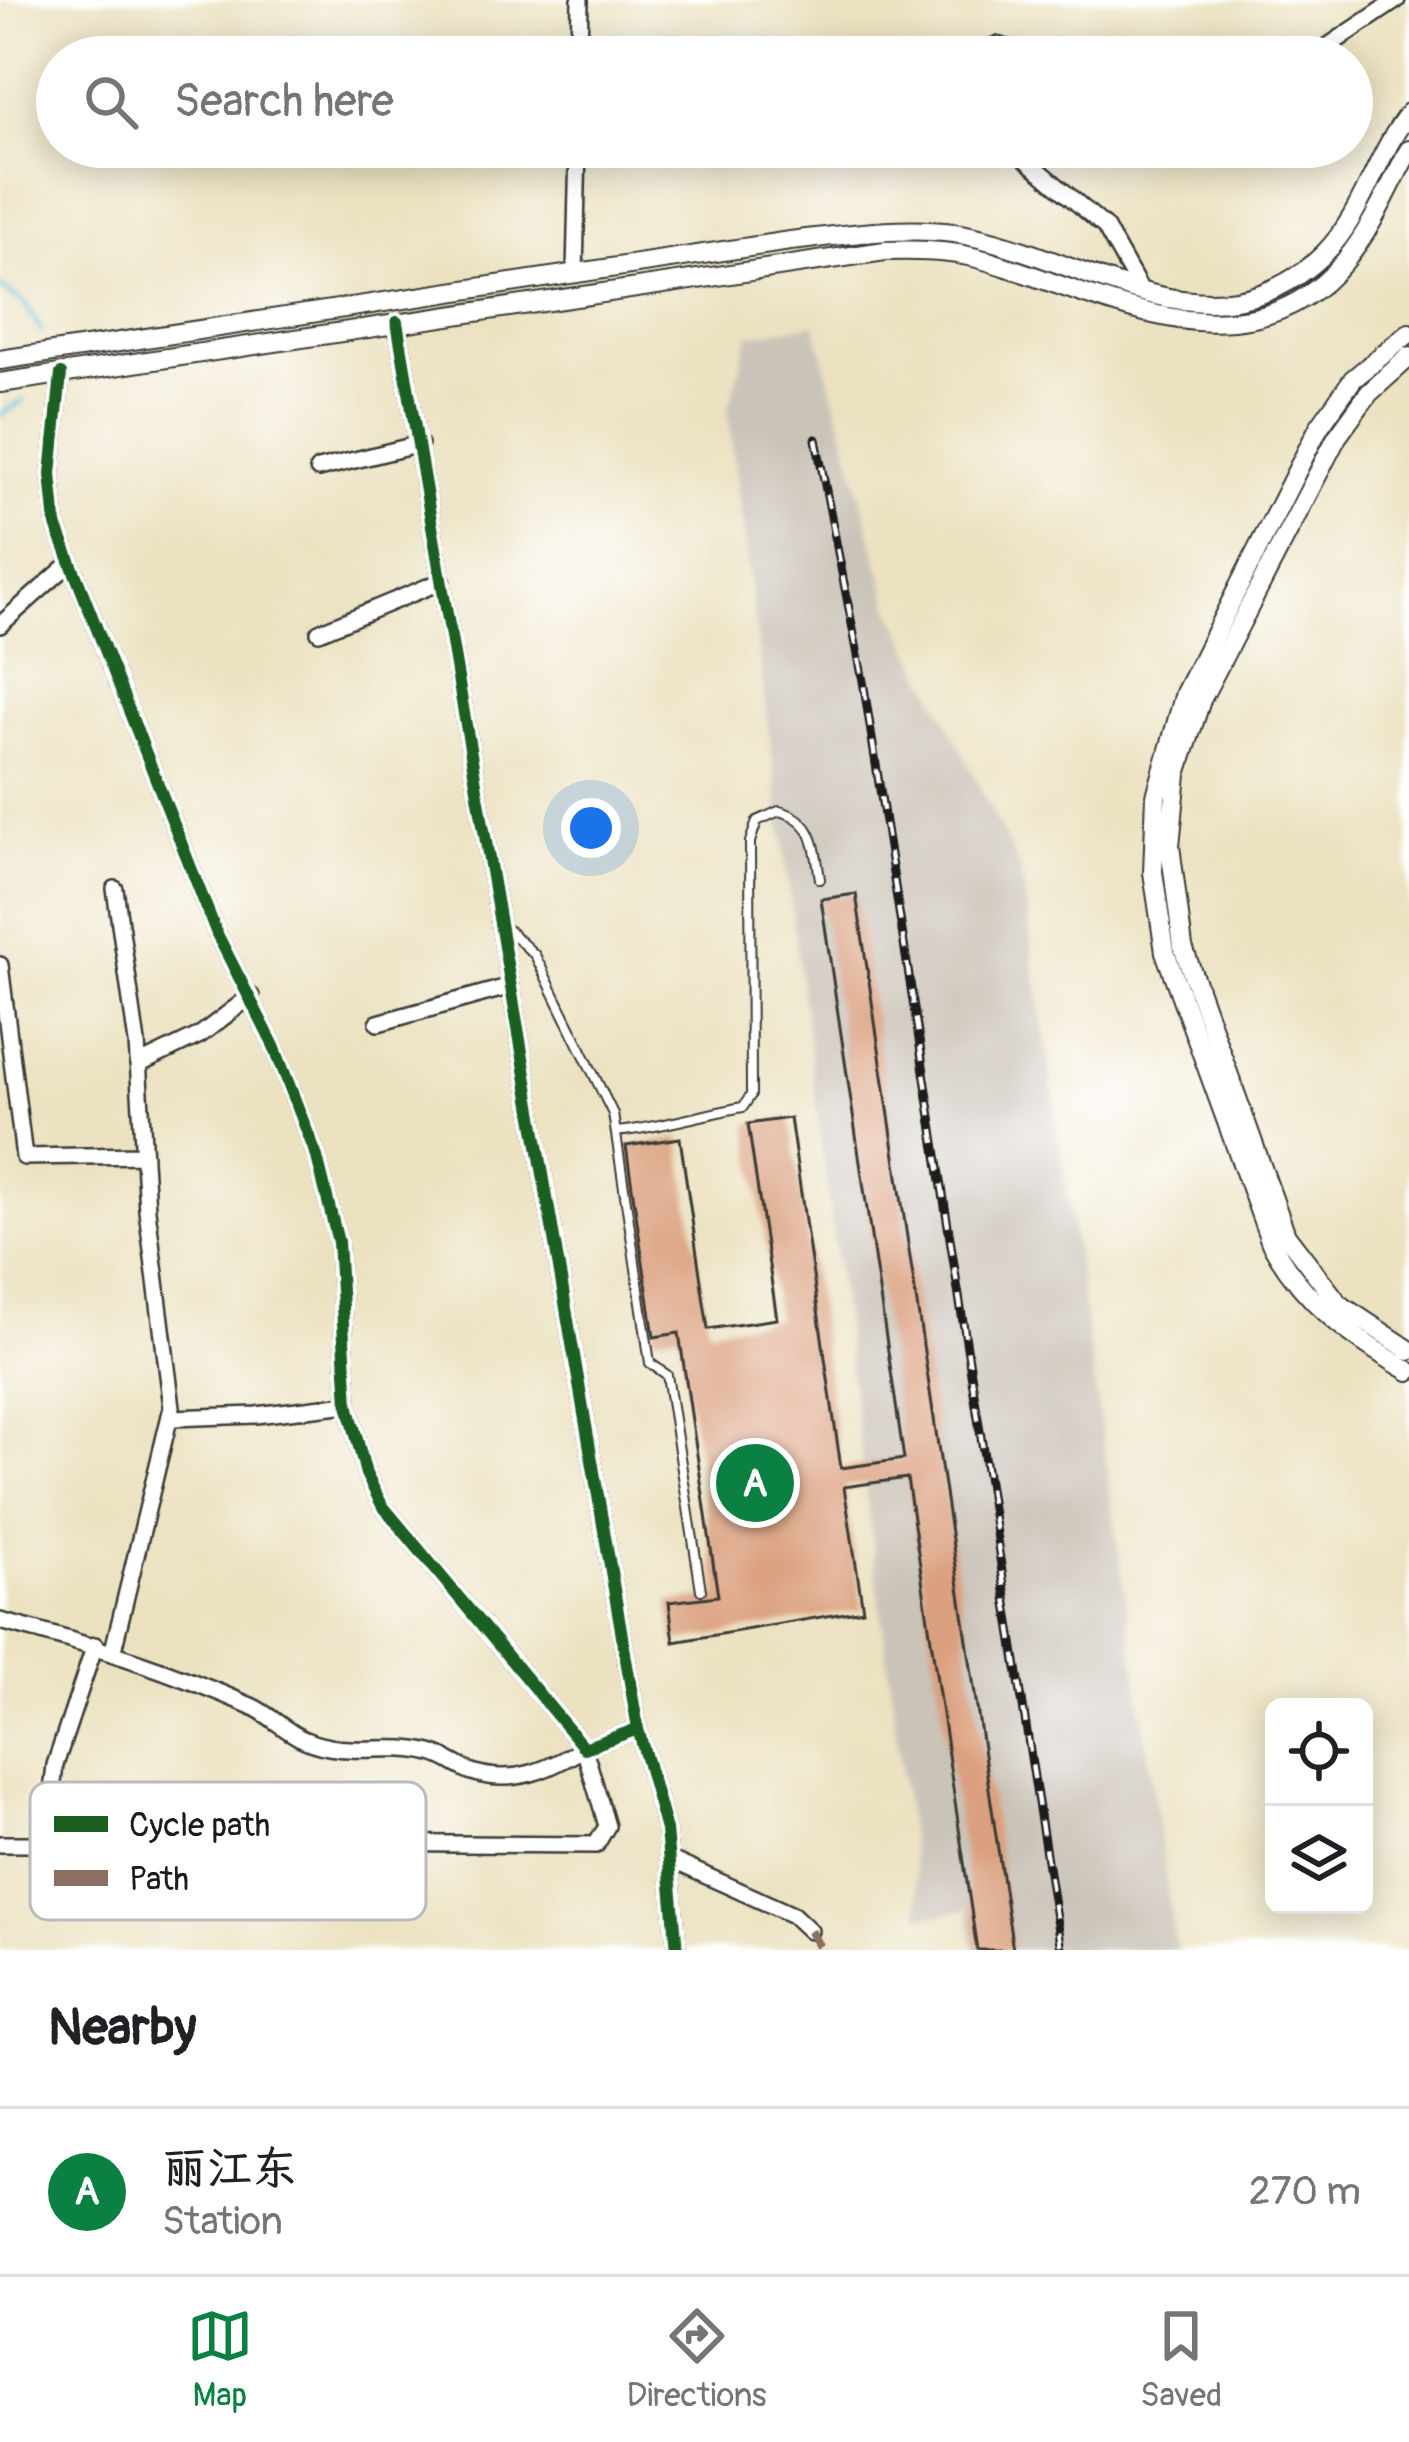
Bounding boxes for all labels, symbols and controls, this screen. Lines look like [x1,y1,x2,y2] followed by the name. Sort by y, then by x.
[36,36,1373,168] search box
[78,69,144,135] icon: search
[174,74,394,130] text: Search here
[561,798,621,858] your location
[716,1438,794,1528] pin: A
[1265,1698,1373,1914] map controls
[1265,1698,1373,1806] button: locate
[30,1782,426,1920] legend
[129,1805,270,1846] text: Cycle path
[1265,1806,1373,1914] button: layers
[129,1859,189,1900] text: Path
[48,1996,196,2060] text: Nearby
[162,2141,297,2197] text: 丽江东
[74,2167,100,2216] text: A
[1249,2167,1361,2216] text: 270 m
[162,2197,283,2246] text: Station
[187,2303,253,2416] tab: Map
[627,2303,767,2416] tab: Directions
[1140,2303,1222,2416] tab: Saved

